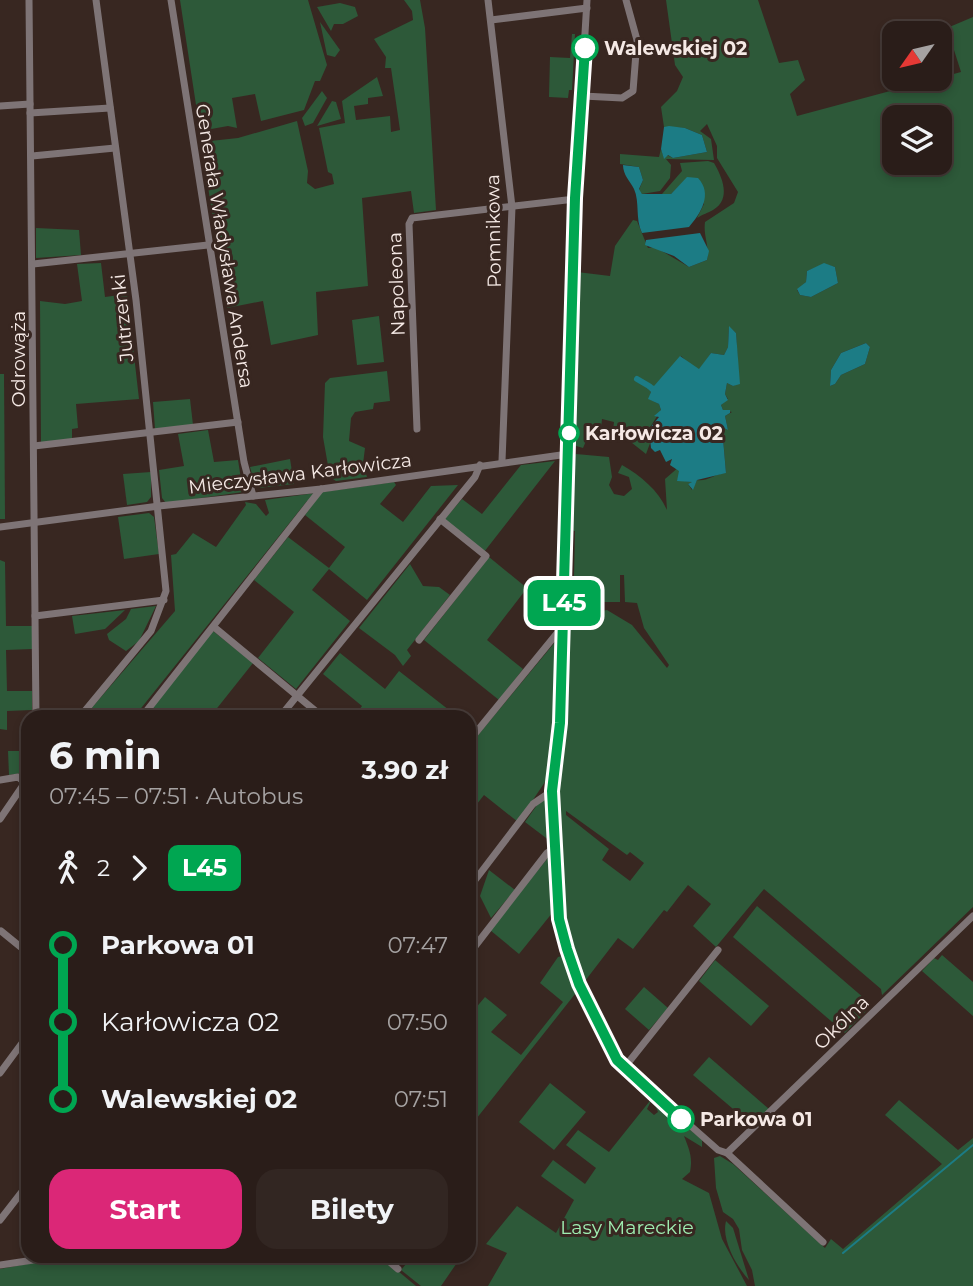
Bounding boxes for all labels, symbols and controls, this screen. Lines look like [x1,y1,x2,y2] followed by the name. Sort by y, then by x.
[882,21,952,91] north arrow
[882,21,952,175] map controls
[572,35,598,61] marker: Walewskiej 02
[604,37,747,60] place label: Walewskiej 02
[191,102,258,390] street label: Generała Władysława Andersa
[882,105,952,175] button: layers
[481,174,506,288] street label: Pomnikowa
[383,232,410,336] street label: Napoleona
[106,273,139,364] street label: Jutrzenki
[7,311,30,407] street label: Odrowąża
[585,422,723,445] place label: Karłowicza 02
[559,423,579,443] marker: Karłowicza 02
[187,448,413,499] street label: Mieczysława Karłowicza
[524,580,604,626] line badge: L45
[542,588,586,617] text: L45
[49,732,162,779] text: 6 min
[362,754,448,786] text: 3.90 zł
[49,782,303,810] text: 07:45 – 07:51 · Autobus
[49,849,87,887] icon: walk
[120,849,158,887] icon: forward
[182,853,227,882] text: L45
[97,854,110,882] text: 2
[101,929,255,961] text: Parkowa 01
[387,931,448,959] text: 07:47
[809,990,874,1054] street label: Okólna
[101,1006,279,1038] text: Karłowicza 02
[387,1008,448,1036] text: 07:50
[101,1083,297,1115] text: Walewskiej 02
[394,1085,448,1113] text: 07:51
[668,1106,694,1132] marker: Parkowa 01
[700,1108,812,1131] place label: Parkowa 01
[49,1169,242,1249] button: Start
[256,1169,448,1249] button: Bilety
[560,1216,694,1239] park label: Lasy Mareckie

